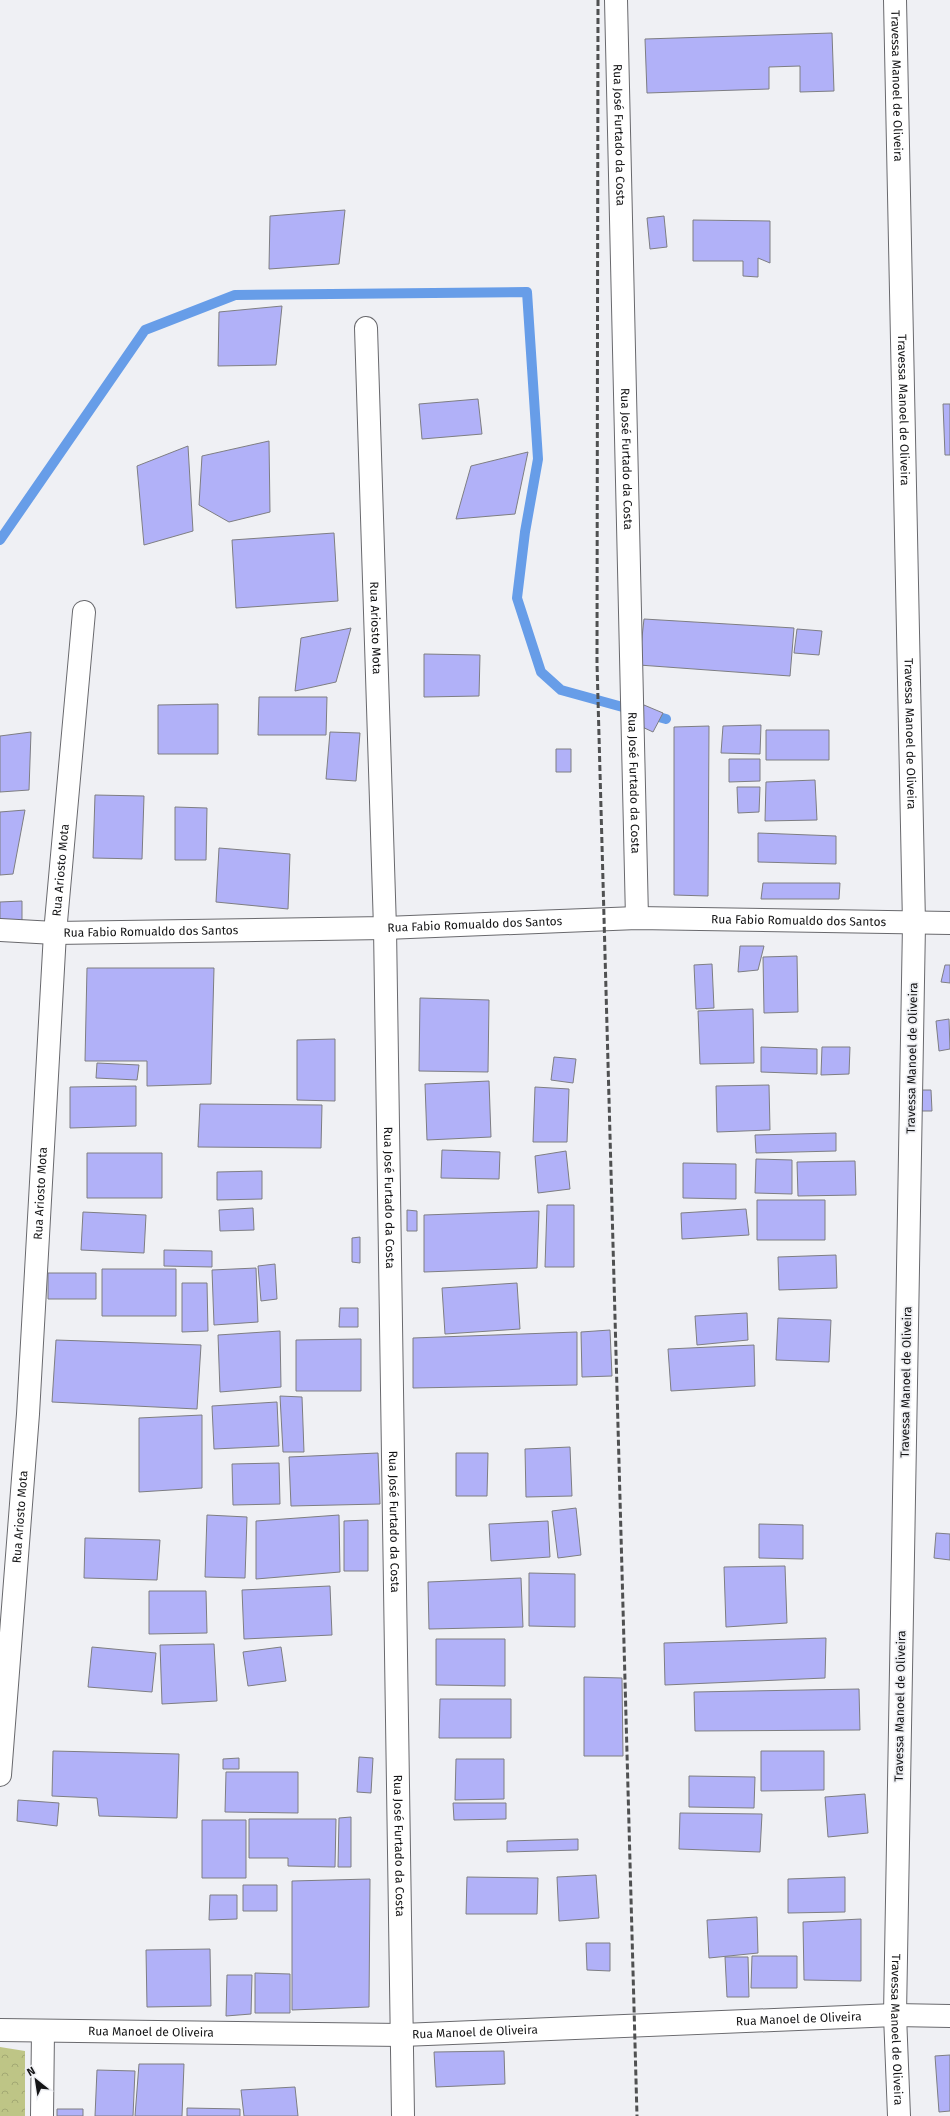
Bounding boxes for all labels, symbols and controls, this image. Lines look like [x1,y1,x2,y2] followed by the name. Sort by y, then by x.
[888,10,905,162] street label: Travessa Manoel de Oliveira
[610,64,628,206] street label: Rua José Furtado da Costa
[895,334,912,486] street label: Travessa Manoel de Oliveira
[618,388,635,530] street label: Rua José Furtado da Costa
[367,581,384,675] street label: Rua Ariosto Mota
[902,658,919,810] street label: Travessa Manoel de Oliveira
[625,712,643,854] street label: Rua José Furtado da Costa
[50,823,72,917] street label: Rua Ariosto Mota
[711,912,887,929] street label: Rua Fabio Romualdo dos Santos
[387,914,563,935] street label: Rua Fabio Romualdo dos Santos
[63,923,239,940] street label: Rua Fabio Romualdo dos Santos
[904,982,920,1134] street label: Travessa Manoel de Oliveira
[381,1127,397,1269] street label: Rua José Furtado da Costa
[31,1147,50,1240] street label: Rua Ariosto Mota
[898,1306,914,1458] street label: Travessa Manoel de Oliveira
[386,1451,402,1593] street label: Rua José Furtado da Costa
[9,1470,31,1564] street label: Rua Ariosto Mota
[892,1630,908,1782] street label: Travessa Manoel de Oliveira
[391,1774,407,1917] street label: Rua José Furtado da Costa
[888,1954,906,2106] street label: Travessa Manoel de Oliveira
[735,2009,862,2028] street label: Rua Manoel de Oliveira
[412,2022,538,2042] street label: Rua Manoel de Oliveira
[88,2024,214,2040] street label: Rua Manoel de Oliveira
[16,2060,56,2100] north arrow
[25,2064,38,2079] text: N

